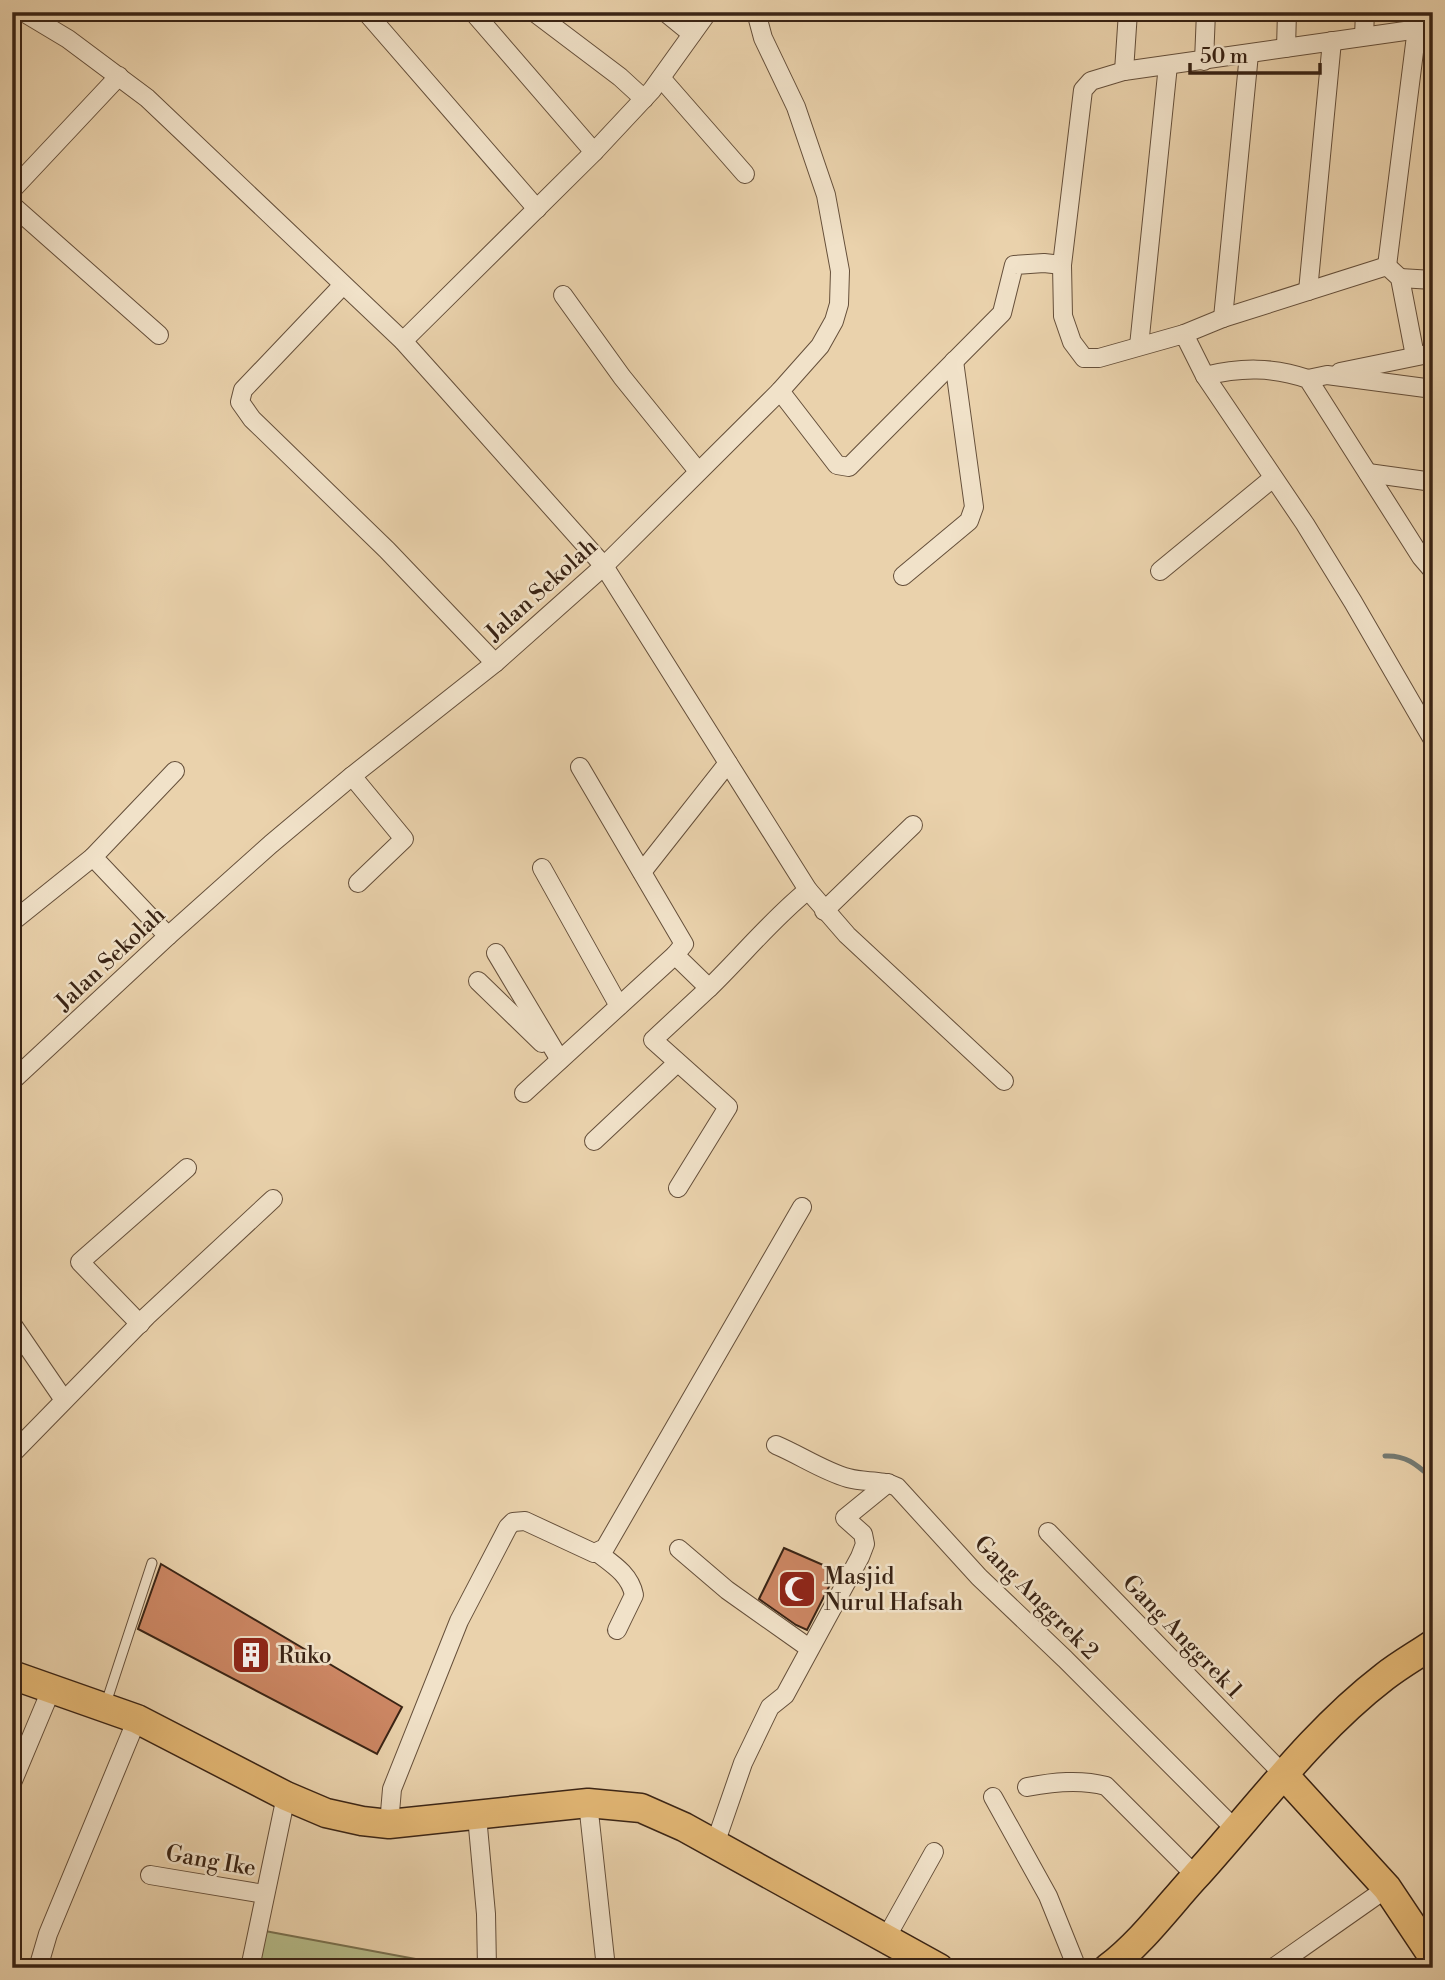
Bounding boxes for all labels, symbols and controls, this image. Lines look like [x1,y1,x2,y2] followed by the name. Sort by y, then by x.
[1190,32,1319,76] scale bar
[1200,44,1248,70] text: 50 m
[480,532,603,648] street label: Jalan Sekolah
[49,901,172,1017] street label: Jalan Sekolah
[968,1530,1104,1666] street label: Gang Anggrek 2
[824,1563,963,1617] place label: Masjid Nurul Hafsah
[776,1568,818,1610] mosque icon: Masjid Nurul Hafsah
[1116,1569,1248,1704] street label: Gang Anggrek 1
[230,1634,272,1676] building icon: Ruko
[278,1642,332,1670] place label: Ruko
[164,1839,258,1883] street label: Gang Ike

